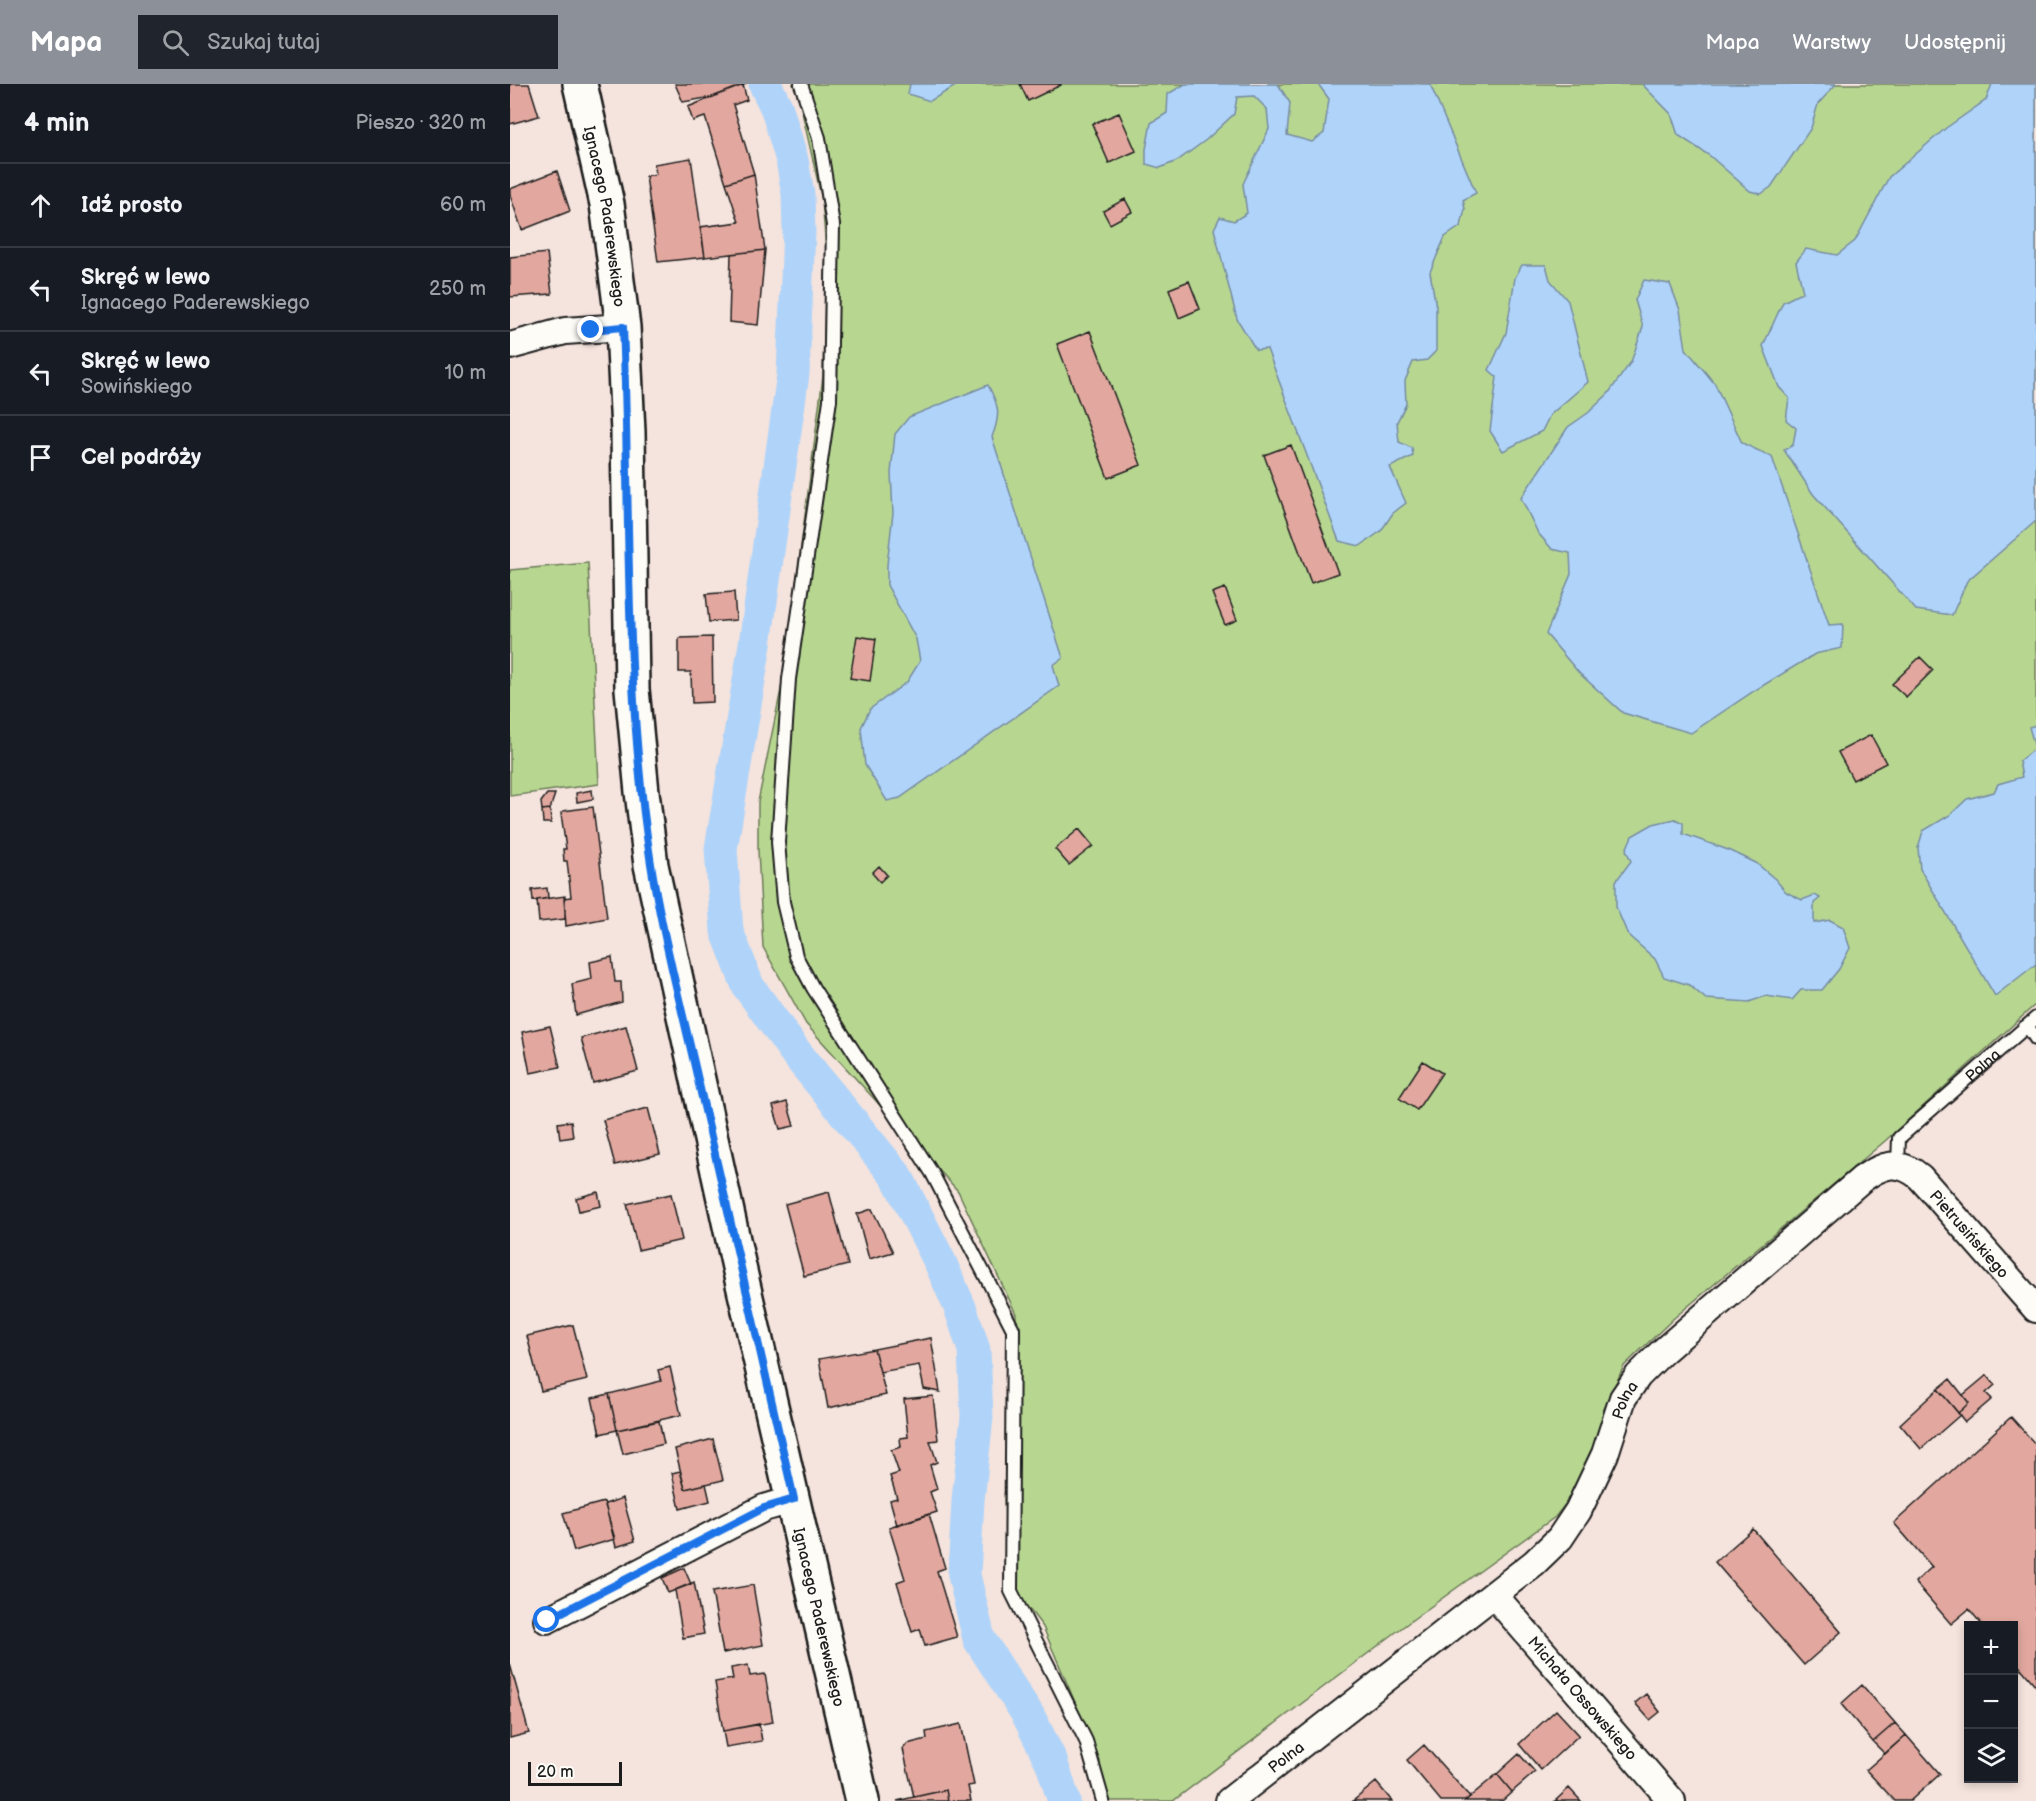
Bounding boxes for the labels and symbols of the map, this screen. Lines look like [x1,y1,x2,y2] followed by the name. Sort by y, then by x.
[579,125,628,308] street label: Ignacego Paderewskiego
[577,316,603,342] route end
[1962,1046,2005,1086] street label: Polna
[1925,1187,2012,1283] street label: Pietrusińskiego
[1609,1378,1643,1422] street label: Polna
[788,1526,848,1709] street label: Ignacego Paderewskiego
[533,1606,559,1632] route start
[1523,1633,1640,1765] street label: Michała Ossowskiego
[1265,1738,1308,1778] street label: Polna
[528,1759,622,1786] scale bar

